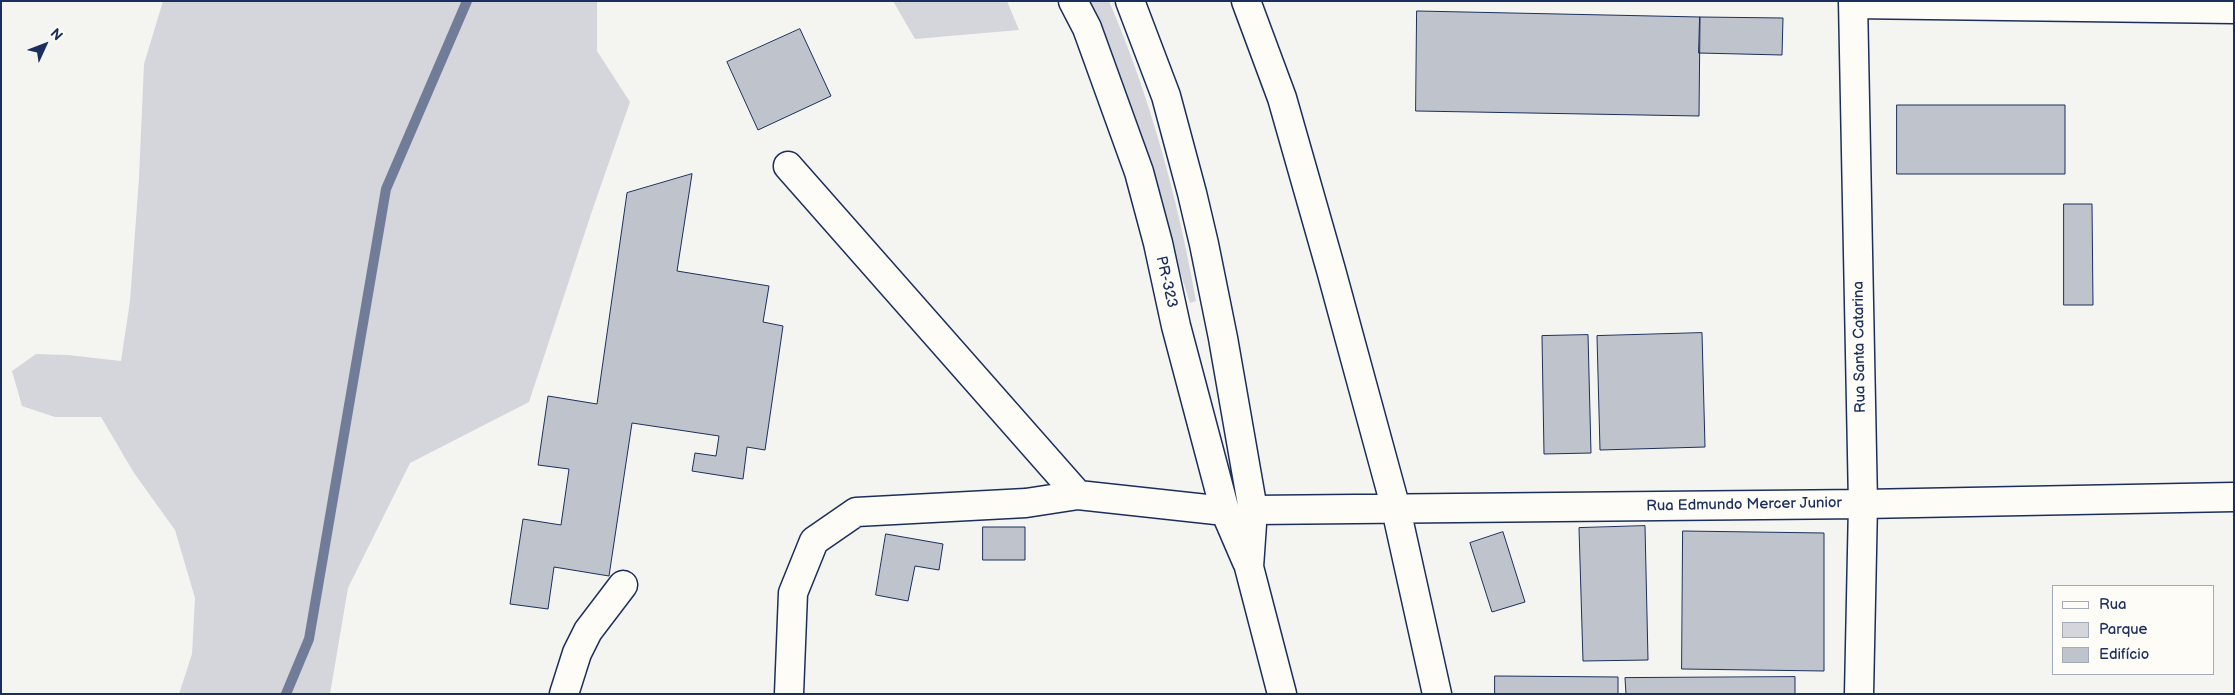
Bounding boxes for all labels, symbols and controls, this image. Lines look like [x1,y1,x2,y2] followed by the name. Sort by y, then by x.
[20,20,70,70] north arrow
[47,25,66,44] text: N
[1151,254,1181,310] street label: PR-323
[1850,281,1870,413] street label: Rua Santa Catarina
[1646,494,1842,516] street label: Rua Edmundo Mercer Junior
[2052,585,2215,675] legend
[2099,595,2127,614] text: Rua
[2099,620,2147,639] text: Parque
[2099,645,2149,664] text: Edifício

